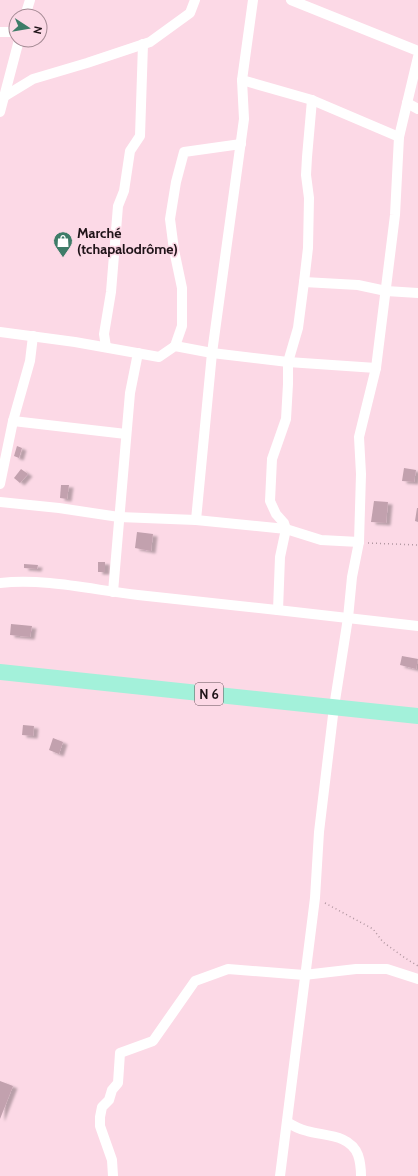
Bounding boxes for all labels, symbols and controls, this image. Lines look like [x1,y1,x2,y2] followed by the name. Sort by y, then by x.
[8,8,48,48] north arrow
[30,25,45,35] text: N
[77,224,178,258] place label: Marché (tchapalodrôme)
[52,230,74,258] shop icon: Marché (tchapalodrôme)
[195,683,223,705] road number: N 6

